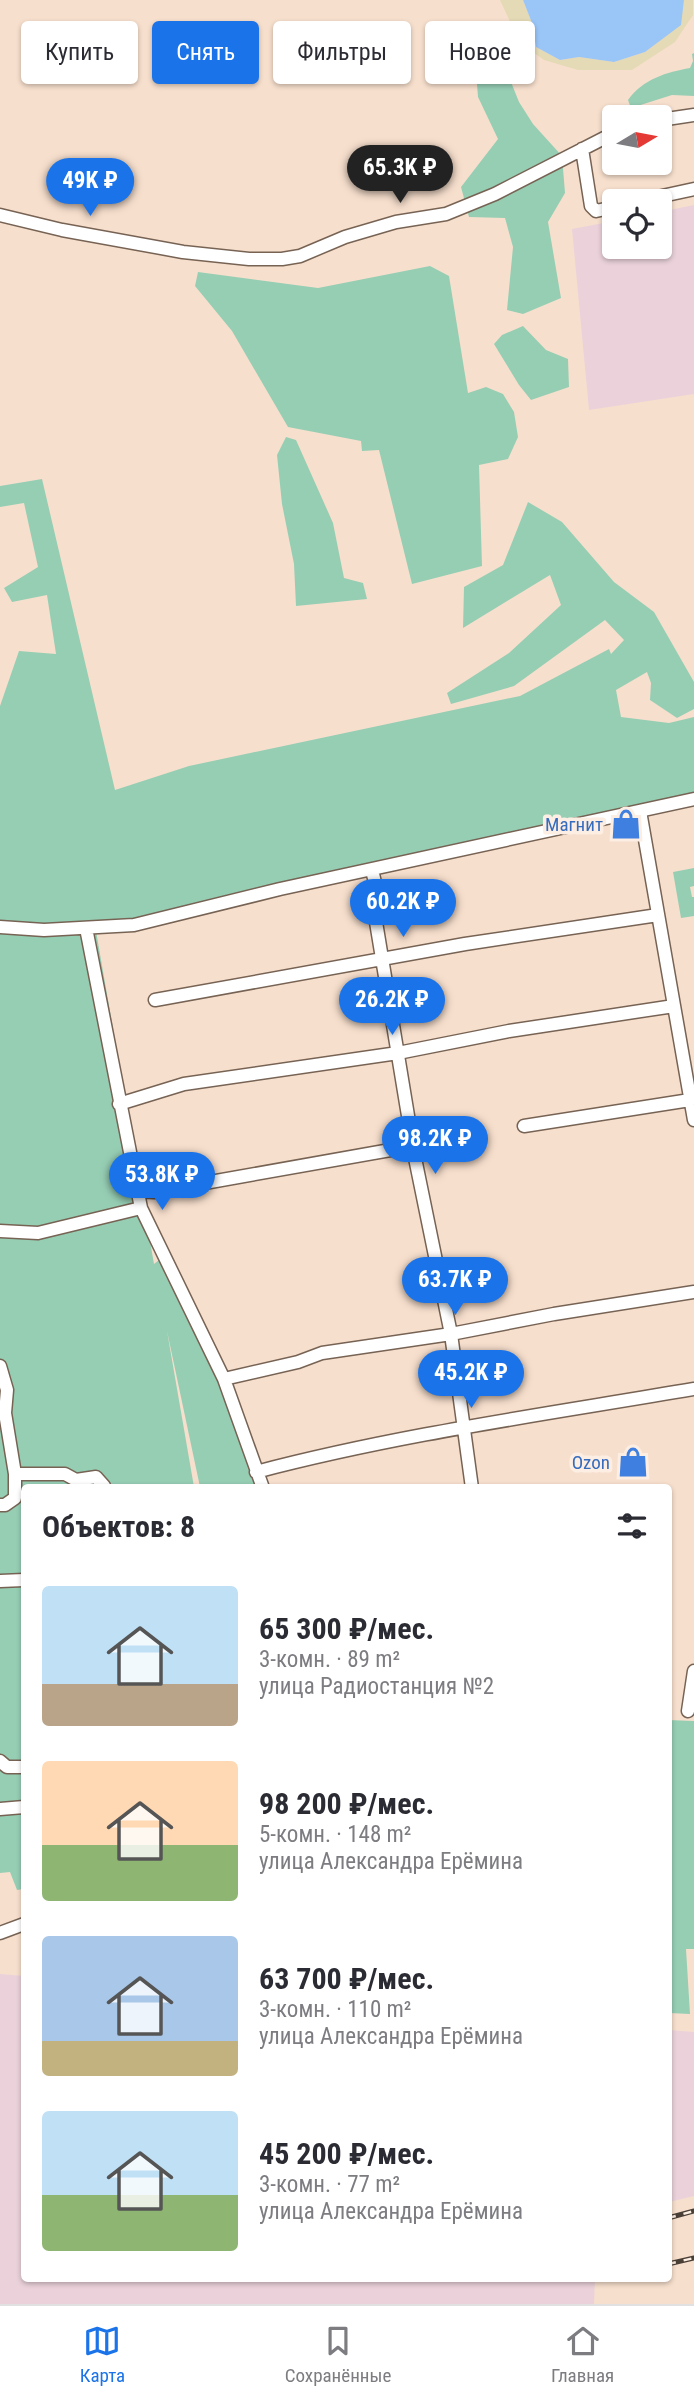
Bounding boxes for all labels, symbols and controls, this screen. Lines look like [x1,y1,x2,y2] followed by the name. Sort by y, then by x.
[21,21,138,84] chip: Купить
[152,21,259,84] chip: Снять
[273,21,411,84] chip: Фильтры
[425,21,535,84] chip: Новое
[602,105,672,175] north arrow
[602,105,672,259] map controls
[335,146,465,205] pin: 65.3K ₽
[363,154,437,181] text: 65.3K ₽
[41,158,139,218] pin: 49K ₽
[62,167,118,194] text: 49K ₽
[602,189,672,259] button: locate
[609,807,643,841] shop icon: Магнит
[545,813,603,836] place label: Магнит
[338,880,468,939] pin: 60.2K ₽
[366,888,440,915] text: 60.2K ₽
[327,978,457,1037] pin: 26.2K ₽
[355,986,429,1013] text: 26.2K ₽
[370,1116,500,1176] pin: 98.2K ₽
[398,1125,472,1152] text: 98.2K ₽
[97,1152,227,1212] pin: 53.8K ₽
[125,1161,199,1188] text: 53.8K ₽
[390,1258,520,1317] pin: 63.7K ₽
[418,1266,492,1293] text: 63.7K ₽
[406,1350,536,1410] pin: 45.2K ₽
[434,1359,508,1386] text: 45.2K ₽
[616,1445,650,1479] shop icon: Ozon
[572,1451,610,1474] place label: Ozon
[613,1507,651,1545] icon: filters
[42,1509,195,1544] text: Объектов: 8
[259,1611,434,1646] text: 65 300 ₽/мес.
[98,1614,182,1698] icon: home
[259,1646,400,1673] text: 3-комн. · 89 m²
[259,1673,494,1700] text: улица Радиостанция №2
[259,1786,434,1821] text: 98 200 ₽/мес.
[98,1789,182,1873] icon: home
[259,1821,411,1848] text: 5-комн. · 148 m²
[259,1848,523,1875] text: улица Александра Ерёмина
[259,1961,434,1996] text: 63 700 ₽/мес.
[98,1964,182,2048] icon: home
[259,1996,411,2023] text: 3-комн. · 110 m²
[259,2023,523,2050] text: улица Александра Ерёмина
[259,2136,434,2171] text: 45 200 ₽/мес.
[98,2139,182,2223] icon: home
[259,2171,400,2198] text: 3-комн. · 77 m²
[259,2198,523,2225] text: улица Александра Ерёмина
[80,2322,125,2387] tab: Карта
[285,2322,391,2387] tab: Сохранённые
[551,2322,614,2387] tab: Главная

